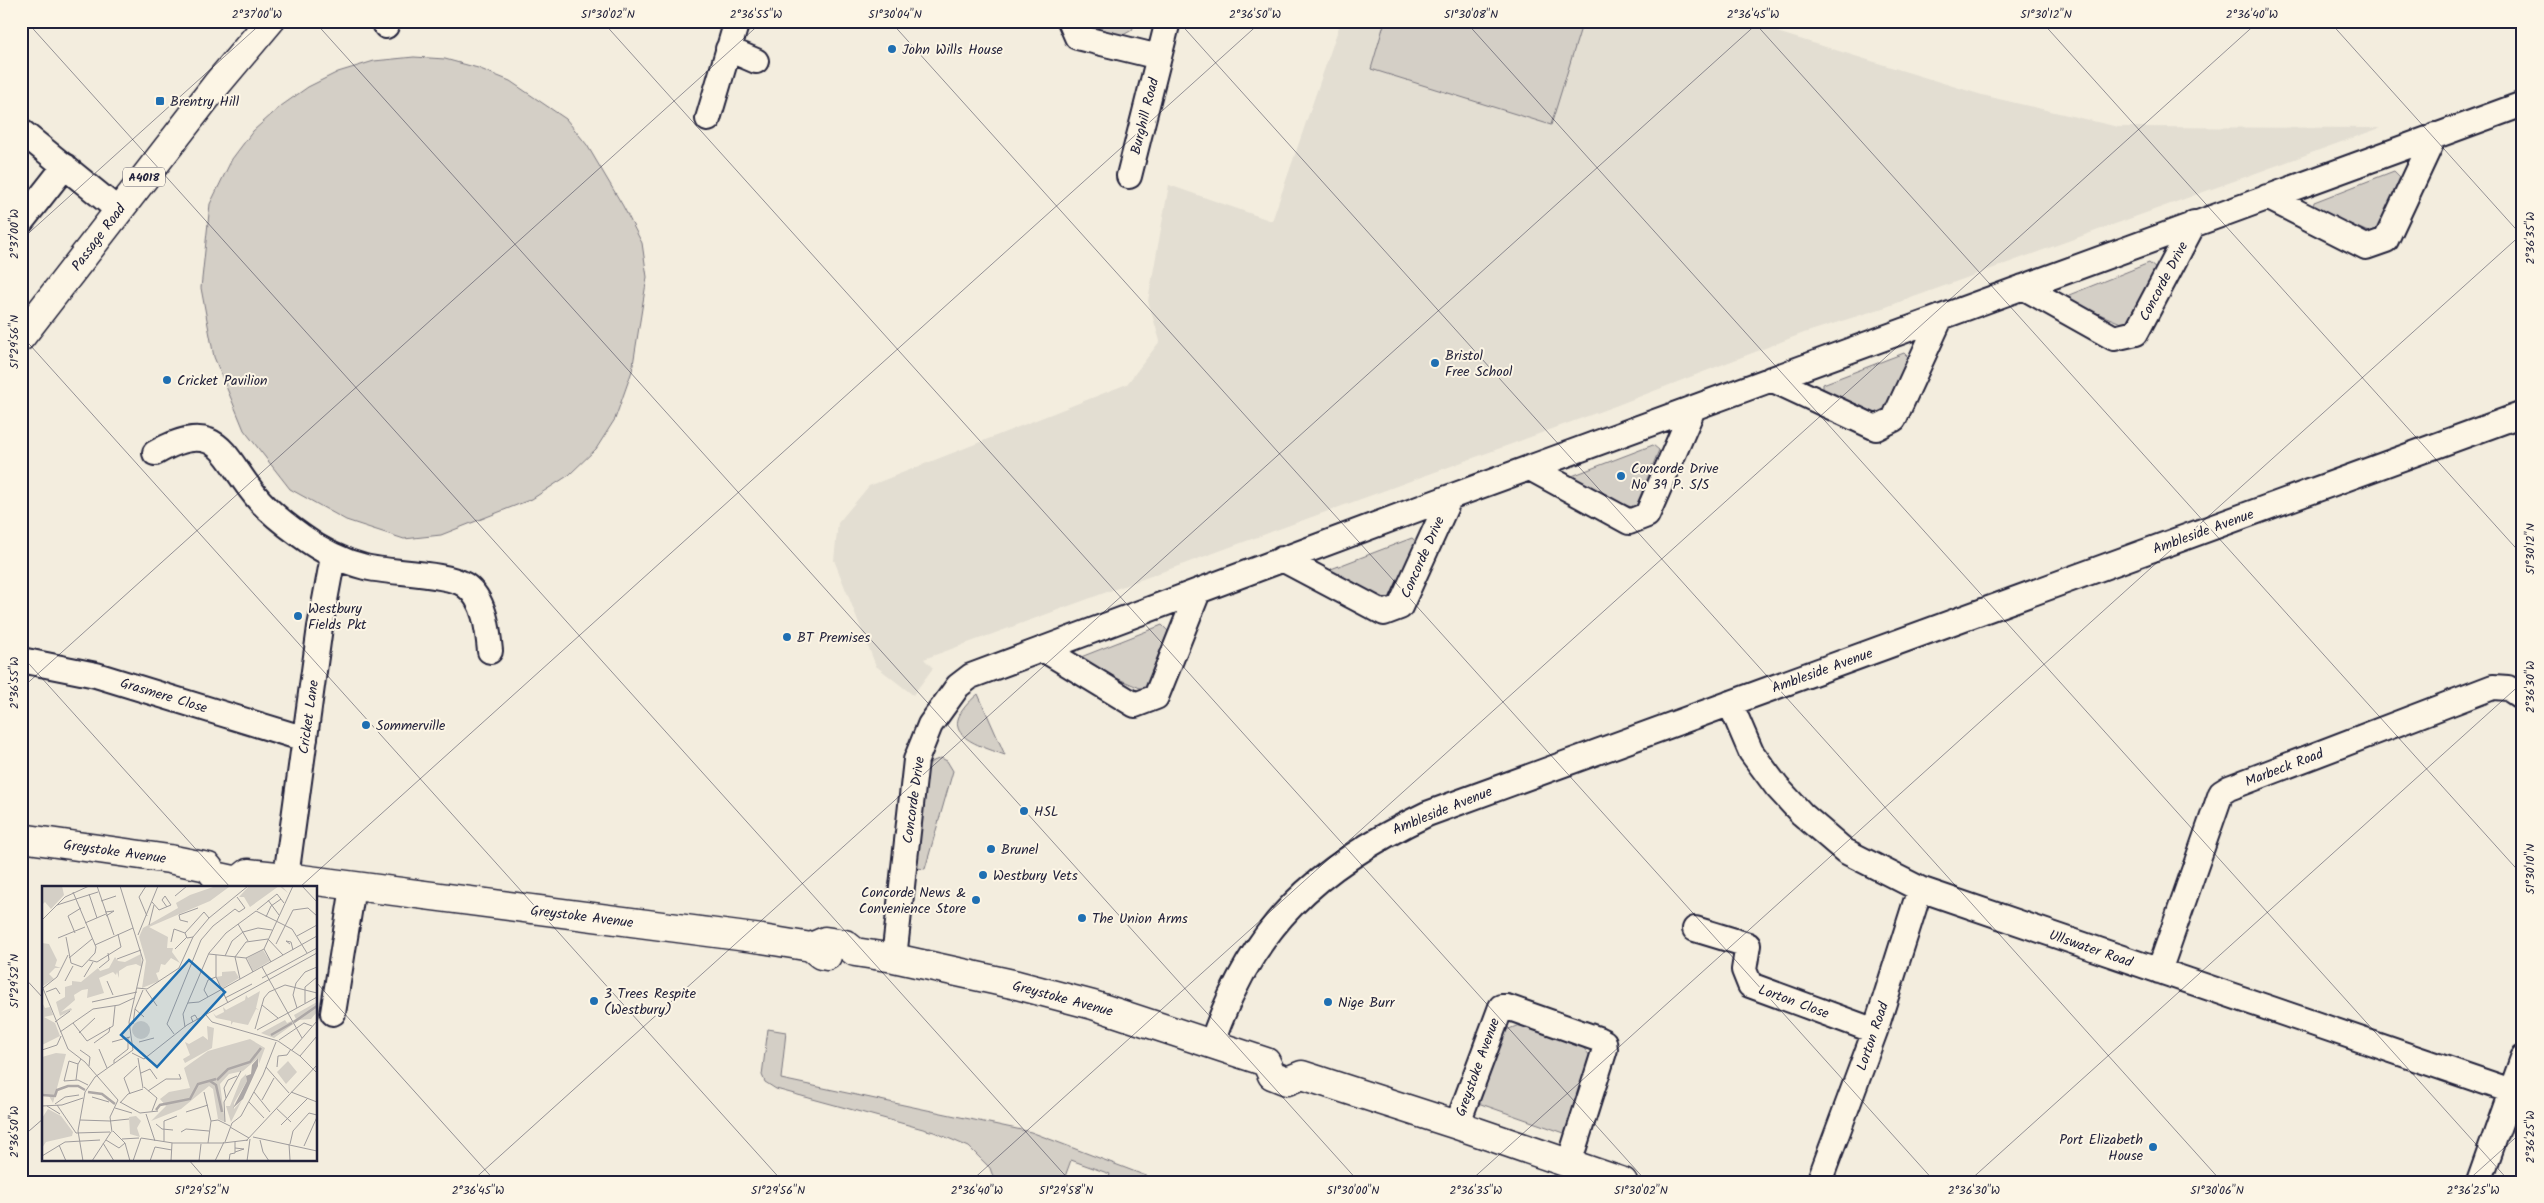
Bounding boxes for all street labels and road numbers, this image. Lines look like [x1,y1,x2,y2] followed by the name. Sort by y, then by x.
[1125,75,1165,157] street label: Burghill Road
[123,168,165,186] road number: A4018
[66,199,132,276] street label: Passage Road
[2134,237,2194,325] street label: Concorde Drive
[2150,503,2258,560] street label: Ambleside Avenue
[1395,512,1451,602] street label: Concorde Drive
[1769,642,1877,699] street label: Ambleside Avenue
[117,672,211,720] street label: Grasmere Close
[293,678,325,756] street label: Cricket Lane
[2242,743,2328,793] street label: Marbeck Road
[897,755,931,845] street label: Concorde Drive
[1389,781,1496,841] street label: Ambleside Avenue
[62,834,168,870] street label: Greystoke Avenue
[529,900,635,934] street label: Greystoke Avenue
[2046,924,2136,974] street label: Ullswater Road
[1010,975,1116,1023] street label: Greystoke Avenue
[1755,979,1833,1025] street label: Lorton Close
[1851,998,1895,1074] street label: Lorton Road
[1450,1014,1506,1120] street label: Greystoke Avenue

